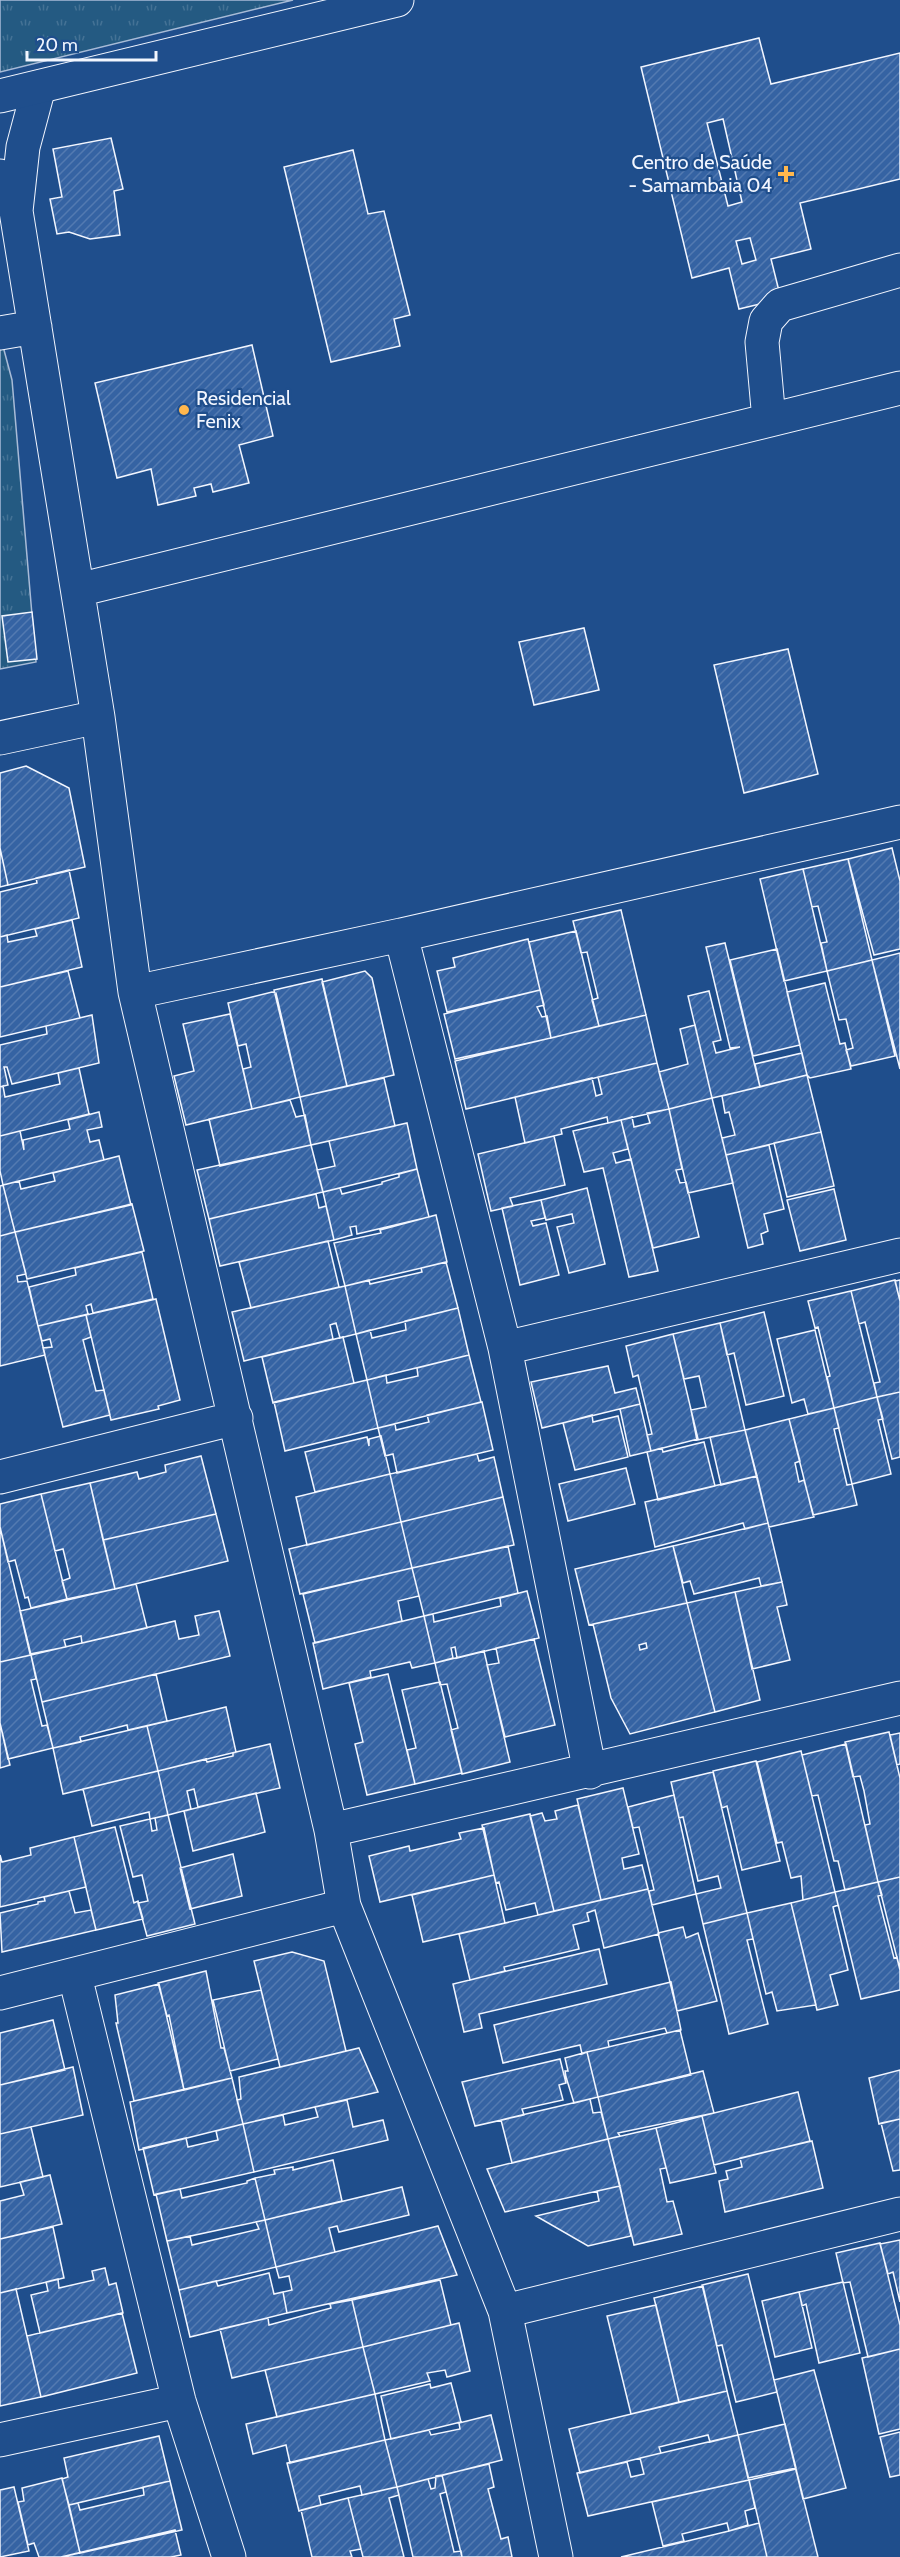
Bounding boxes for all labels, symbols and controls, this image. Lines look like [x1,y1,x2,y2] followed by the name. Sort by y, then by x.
[27,24,156,62] scale bar
[36,34,78,56] text: 20 m
[629,150,772,197] place label: Centro de Saúde - Samambaia 04
[777,165,795,183] marker: Centro de Saúde - Samambaia 04
[196,386,291,433] place label: Residencial Fenix
[177,403,191,417] marker: Residencial Fenix

